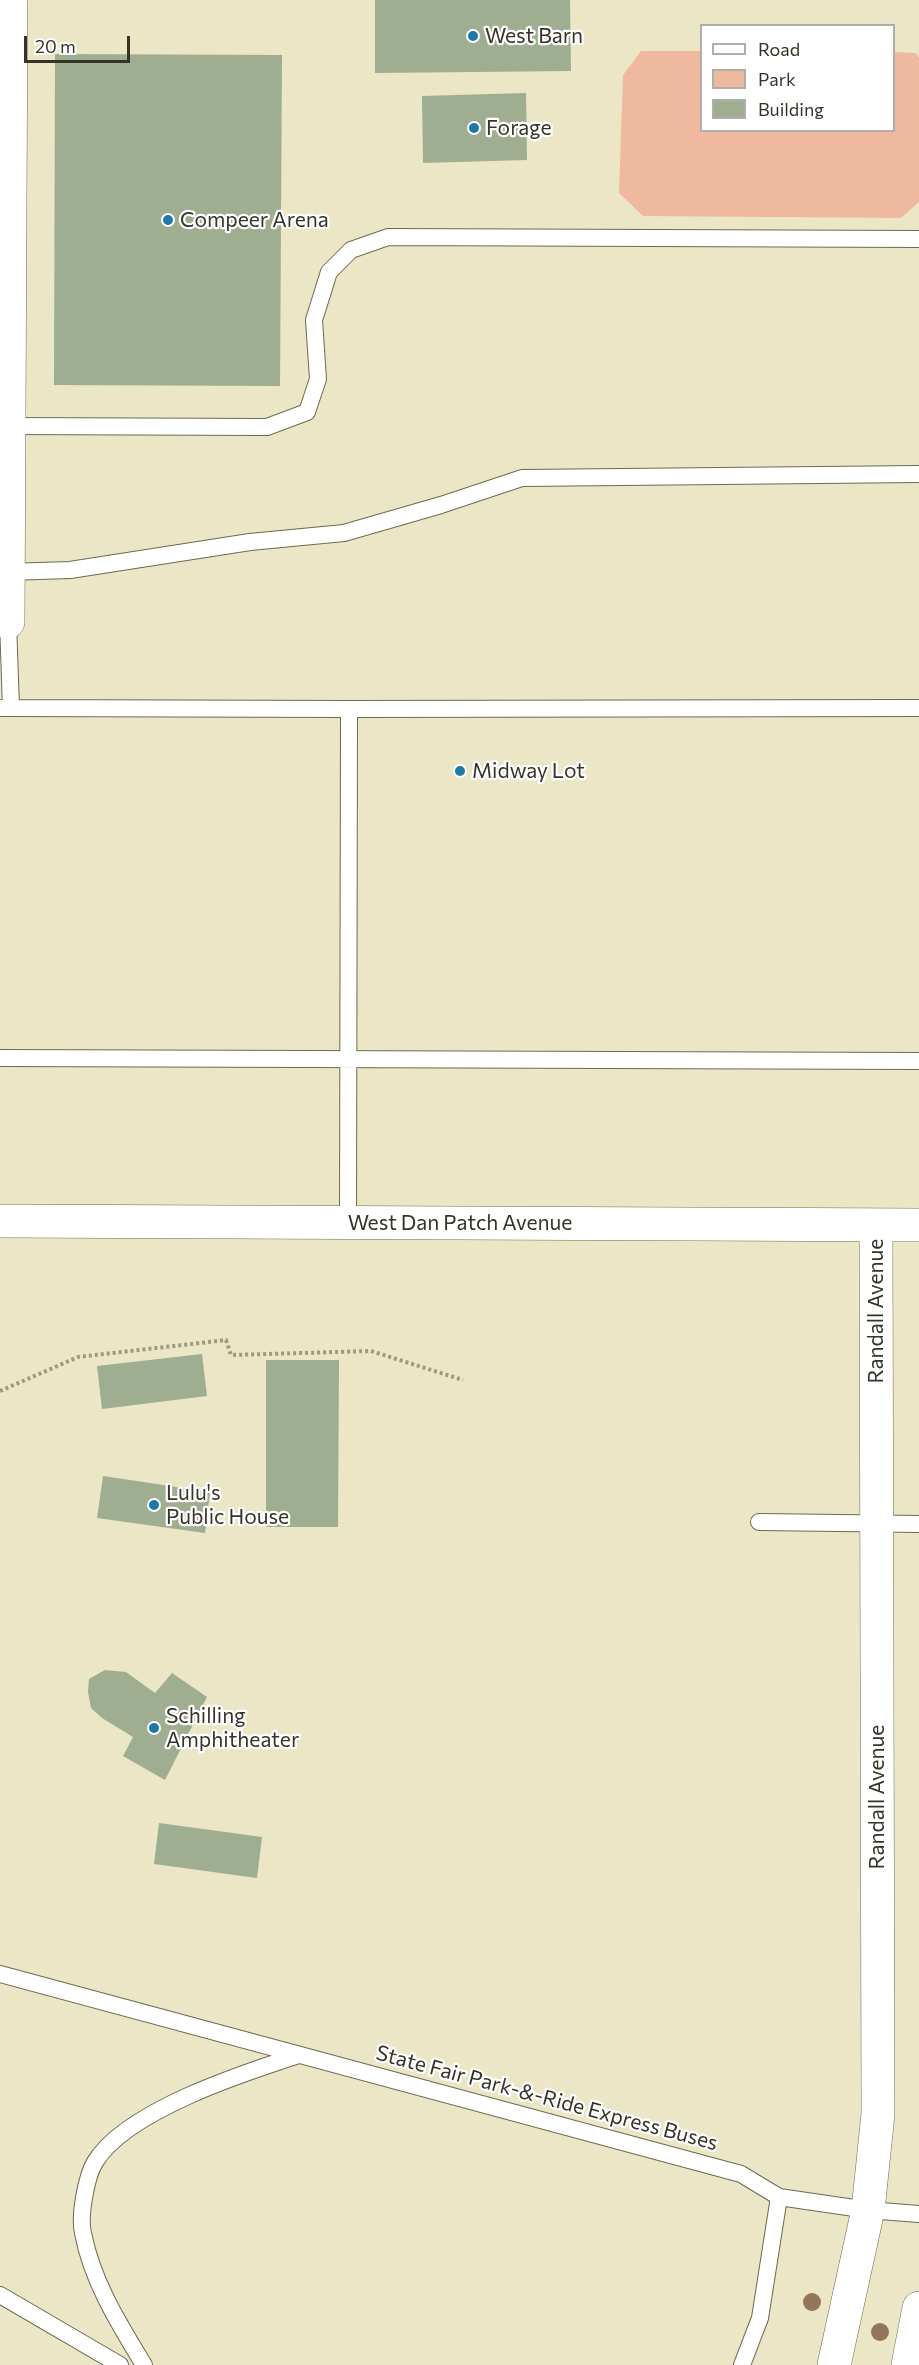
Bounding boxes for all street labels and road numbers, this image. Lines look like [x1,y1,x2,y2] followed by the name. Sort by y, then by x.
[348,1210,572,1236] street label: West Dan Patch Avenue
[863,1239,889,1383] street label: Randall Avenue
[864,1725,890,1869] street label: Randall Avenue
[373,2040,721,2156] street label: State Fair Park-&-Ride Express Buses

